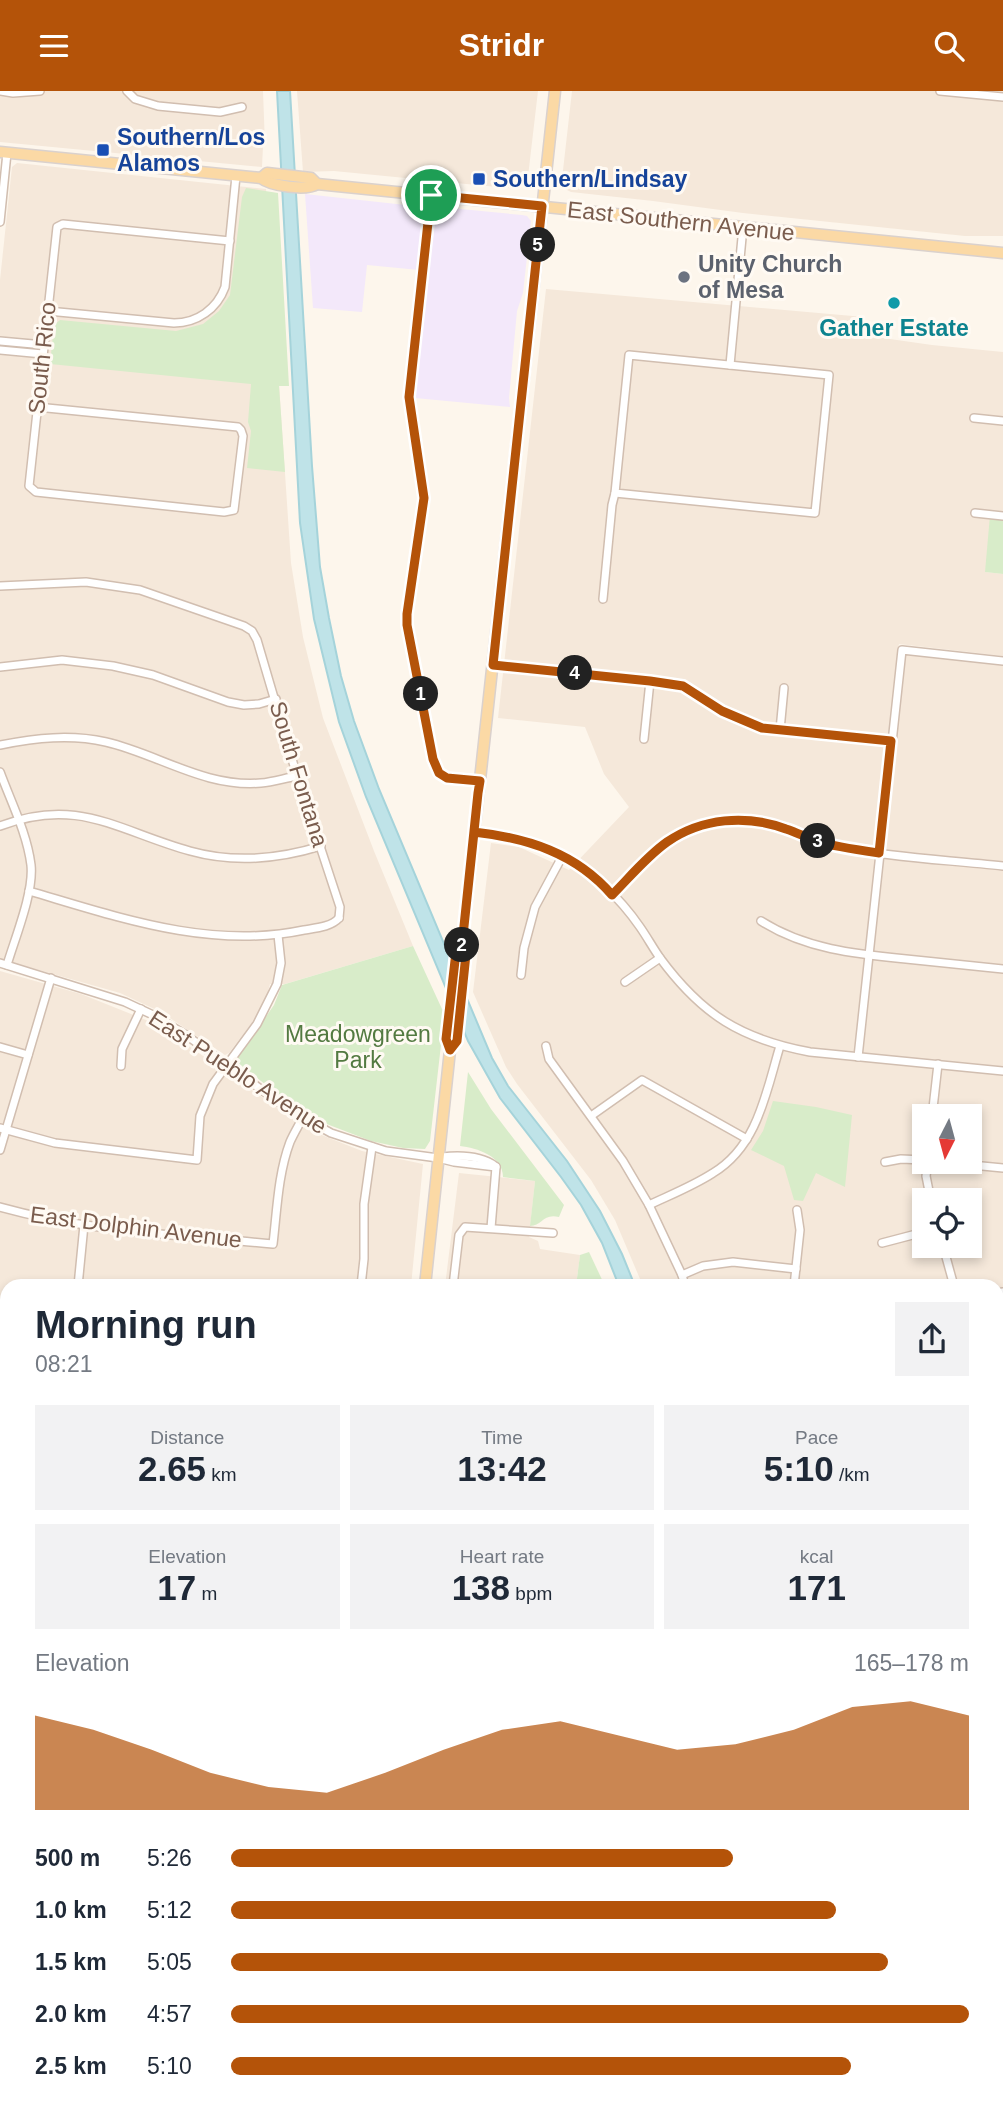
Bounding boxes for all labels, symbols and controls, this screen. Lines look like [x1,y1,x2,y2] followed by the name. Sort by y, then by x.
[35,27,73,65] icon: menu
[459,27,544,63] text: Stridr
[930,27,968,65] icon: search
[117,124,265,176] place label: Southern/Los Alamos
[95,142,111,158] marker: Southern/Los Alamos
[401,165,461,225] pin
[493,166,687,192] place label: Southern/Lindsay
[471,171,487,187] marker: Southern/Lindsay
[412,176,450,214] icon: arrive
[566,196,796,246] street label: East Southern Avenue
[520,227,556,263] pin: 5
[532,234,543,255] text: 5
[698,251,842,303] place label: Unity Church of Mesa
[676,269,692,285] marker: Unity Church of Mesa
[886,295,902,311] marker: Gather Estate
[23,301,61,415] street label: South Rico
[819,315,969,341] place label: Gather Estate
[558,655,592,691] pin: 4
[569,662,580,683] text: 4
[404,677,438,711] pin: 1
[415,683,426,704] text: 1
[265,698,334,850] street label: South Fontana
[800,823,836,859] pin: 3
[812,830,823,851] text: 3
[444,927,480,963] pin: 2
[456,934,467,955] text: 2
[144,1005,332,1139] street label: East Pueblo Avenue
[285,1021,431,1073] park label: Meadowgreen Park
[912,1104,982,1174] north arrow
[912,1104,982,1258] map controls
[912,1188,982,1258] button: locate
[29,1201,243,1253] street label: East Dolphin Avenue
[895,1302,969,1376] button: share
[35,1304,257,1346] text: Morning run
[35,1351,93,1377] text: 08:21
[150,1427,224,1448] text: Distance
[481,1427,523,1448] text: Time
[795,1427,838,1448] text: Pace
[138,1449,206,1488] text: 2.65
[457,1449,547,1488] text: 13:42
[764,1449,834,1488] text: 5:10
[206,1464,237,1485] text: km
[834,1464,870,1485] text: /km
[148,1546,226,1567] text: Elevation
[460,1546,544,1567] text: Heart rate
[800,1546,834,1567] text: kcal
[157,1568,196,1607] text: 17
[452,1568,510,1607] text: 138
[787,1568,846,1607] text: 171
[196,1583,217,1604] text: m
[510,1583,552,1604] text: bpm
[35,1650,130,1676] text: Elevation
[854,1650,969,1676] text: 165–178 m
[35,1845,100,1871] text: 500 m
[147,1845,192,1871] text: 5:26
[35,1897,107,1923] text: 1.0 km
[147,1897,192,1923] text: 5:12
[35,1949,107,1975] text: 1.5 km
[147,1949,192,1975] text: 5:05
[35,2001,107,2027] text: 2.0 km
[147,2001,192,2027] text: 4:57
[35,2053,107,2079] text: 2.5 km
[147,2053,192,2079] text: 5:10

